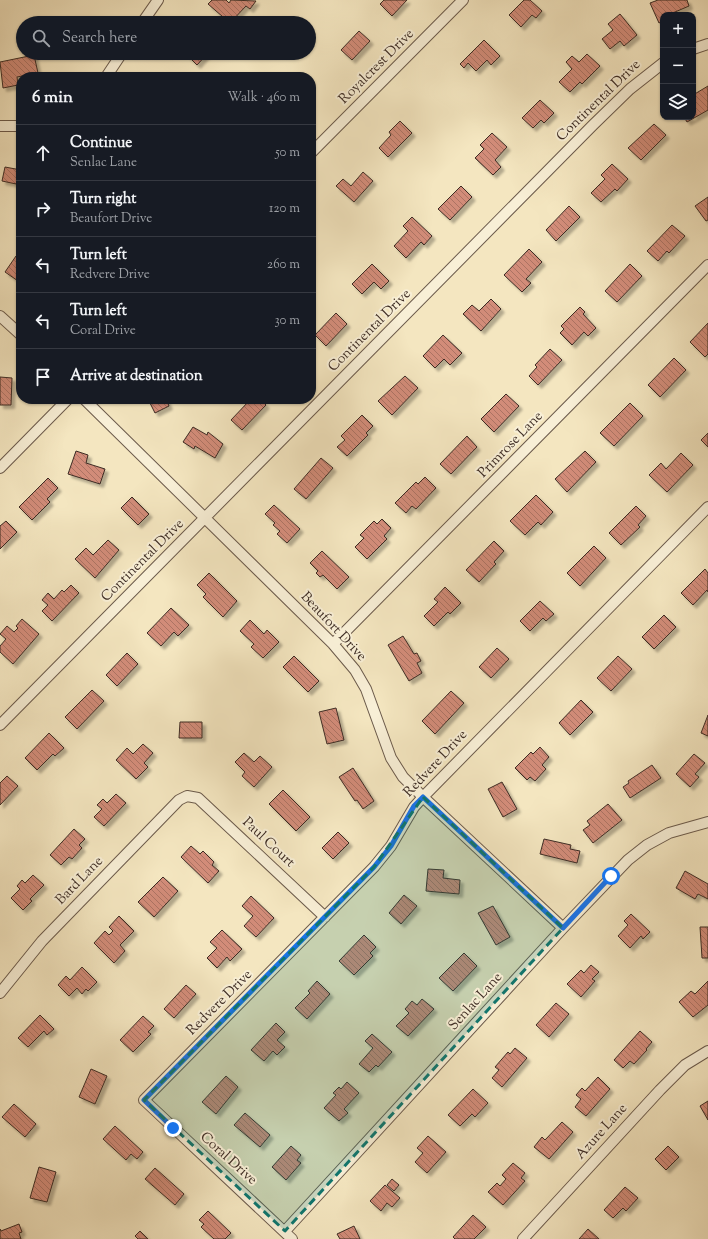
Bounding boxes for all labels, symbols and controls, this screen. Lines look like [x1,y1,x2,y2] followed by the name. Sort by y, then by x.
[660,12,696,120] map controls
[660,12,696,48] button: +
[16,16,316,60] search box
[335,25,419,109] street label: Royalcrest Drive
[30,27,52,49] icon: search
[62,28,137,49] text: Search here
[660,48,696,84] button: −
[552,56,646,146] street label: Continental Drive
[660,84,696,120] button: layers
[32,86,73,110] text: 6 min
[227,89,300,107] text: Walk · 460 m
[70,133,132,154] text: Continue
[32,142,54,164] icon: ahead
[275,144,300,162] text: 50 m
[70,154,137,172] text: Senlac Lane
[70,189,136,210] text: Turn right
[32,198,54,220] icon: right
[269,200,300,218] text: 120 m
[70,210,152,228] text: Beaufort Drive
[70,245,127,266] text: Turn left
[32,254,54,276] icon: left
[267,256,300,274] text: 260 m
[70,266,150,284] text: Redvere Drive
[324,285,416,377] street label: Continental Drive
[70,301,127,322] text: Turn left
[32,310,54,332] icon: left
[274,312,300,330] text: 30 m
[70,322,136,340] text: Coral Drive
[32,366,54,388] icon: arrive
[70,366,203,387] text: Arrive at destination
[474,407,548,483] street label: Primrose Lane
[97,515,189,607] street label: Continental Drive
[295,588,371,666] street label: Beaufort Drive
[399,726,473,802] street label: Redvere Drive
[237,813,299,873] street label: Paul Court
[52,852,108,910] street label: Bard Lane
[602,867,620,885] route start
[183,966,257,1040] street label: Redvere Drive
[444,968,508,1036] street label: Senlac Lane
[571,1100,633,1164] street label: Azure Lane
[164,1119,182,1137] route end
[195,1128,261,1190] street label: Coral Drive

